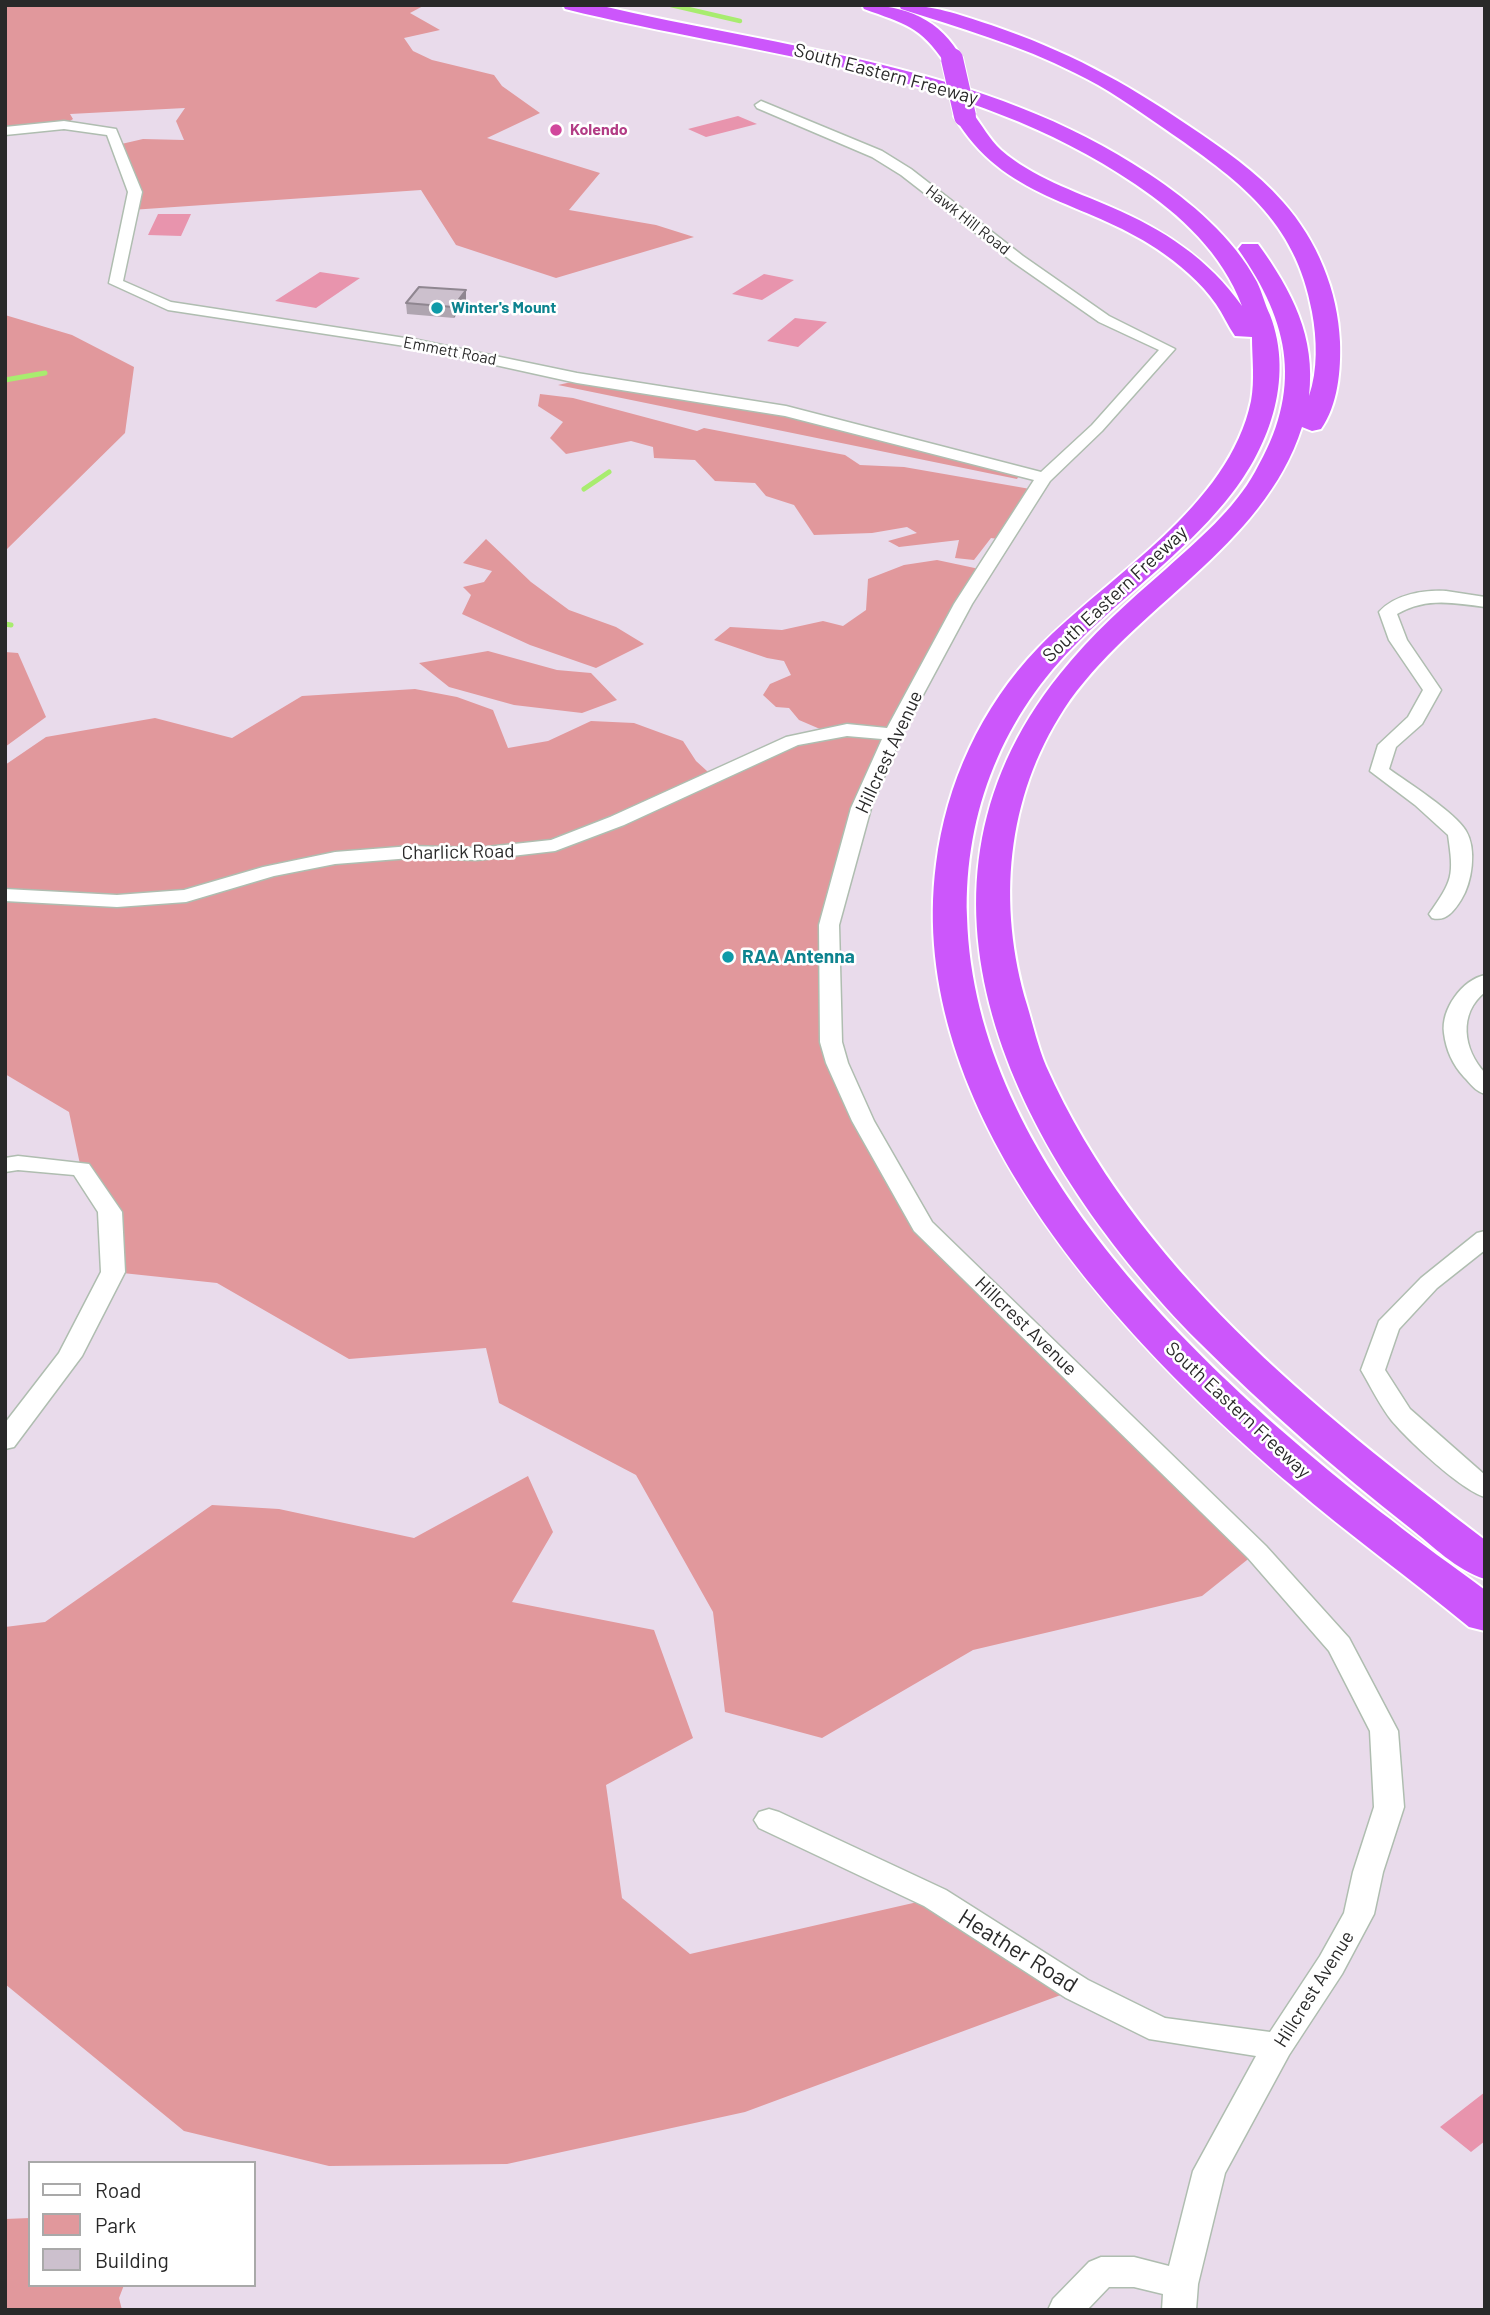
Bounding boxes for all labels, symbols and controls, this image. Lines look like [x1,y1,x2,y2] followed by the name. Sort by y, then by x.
[791,38,981,110] street label: South Eastern Freeway
[570,120,628,140] place label: Kolendo
[548,122,564,138] marker: Kolendo
[922,181,1014,259] street label: Hawk Hill Road
[451,298,556,318] place label: Winter's Mount
[429,300,445,316] marker: Winter's Mount
[402,333,498,369] street label: Emmett Road
[1038,521,1192,667] street label: South Eastern Freeway
[851,687,927,817] street label: Hillcrest Avenue
[401,840,515,864] street label: Charlick Road
[742,946,855,968] place label: RAA Antenna
[720,949,736,965] marker: RAA Antenna
[970,1272,1082,1380] street label: Hillcrest Avenue
[1161,1337,1315,1483] street label: South Eastern Freeway
[953,1903,1083,1999] street label: Heather Road
[1269,1927,1359,2051] street label: Hillcrest Avenue
[28,2161,256,2287] legend
[95,2177,141,2202] text: Road
[95,2212,136,2237] text: Park
[95,2247,169,2272] text: Building

